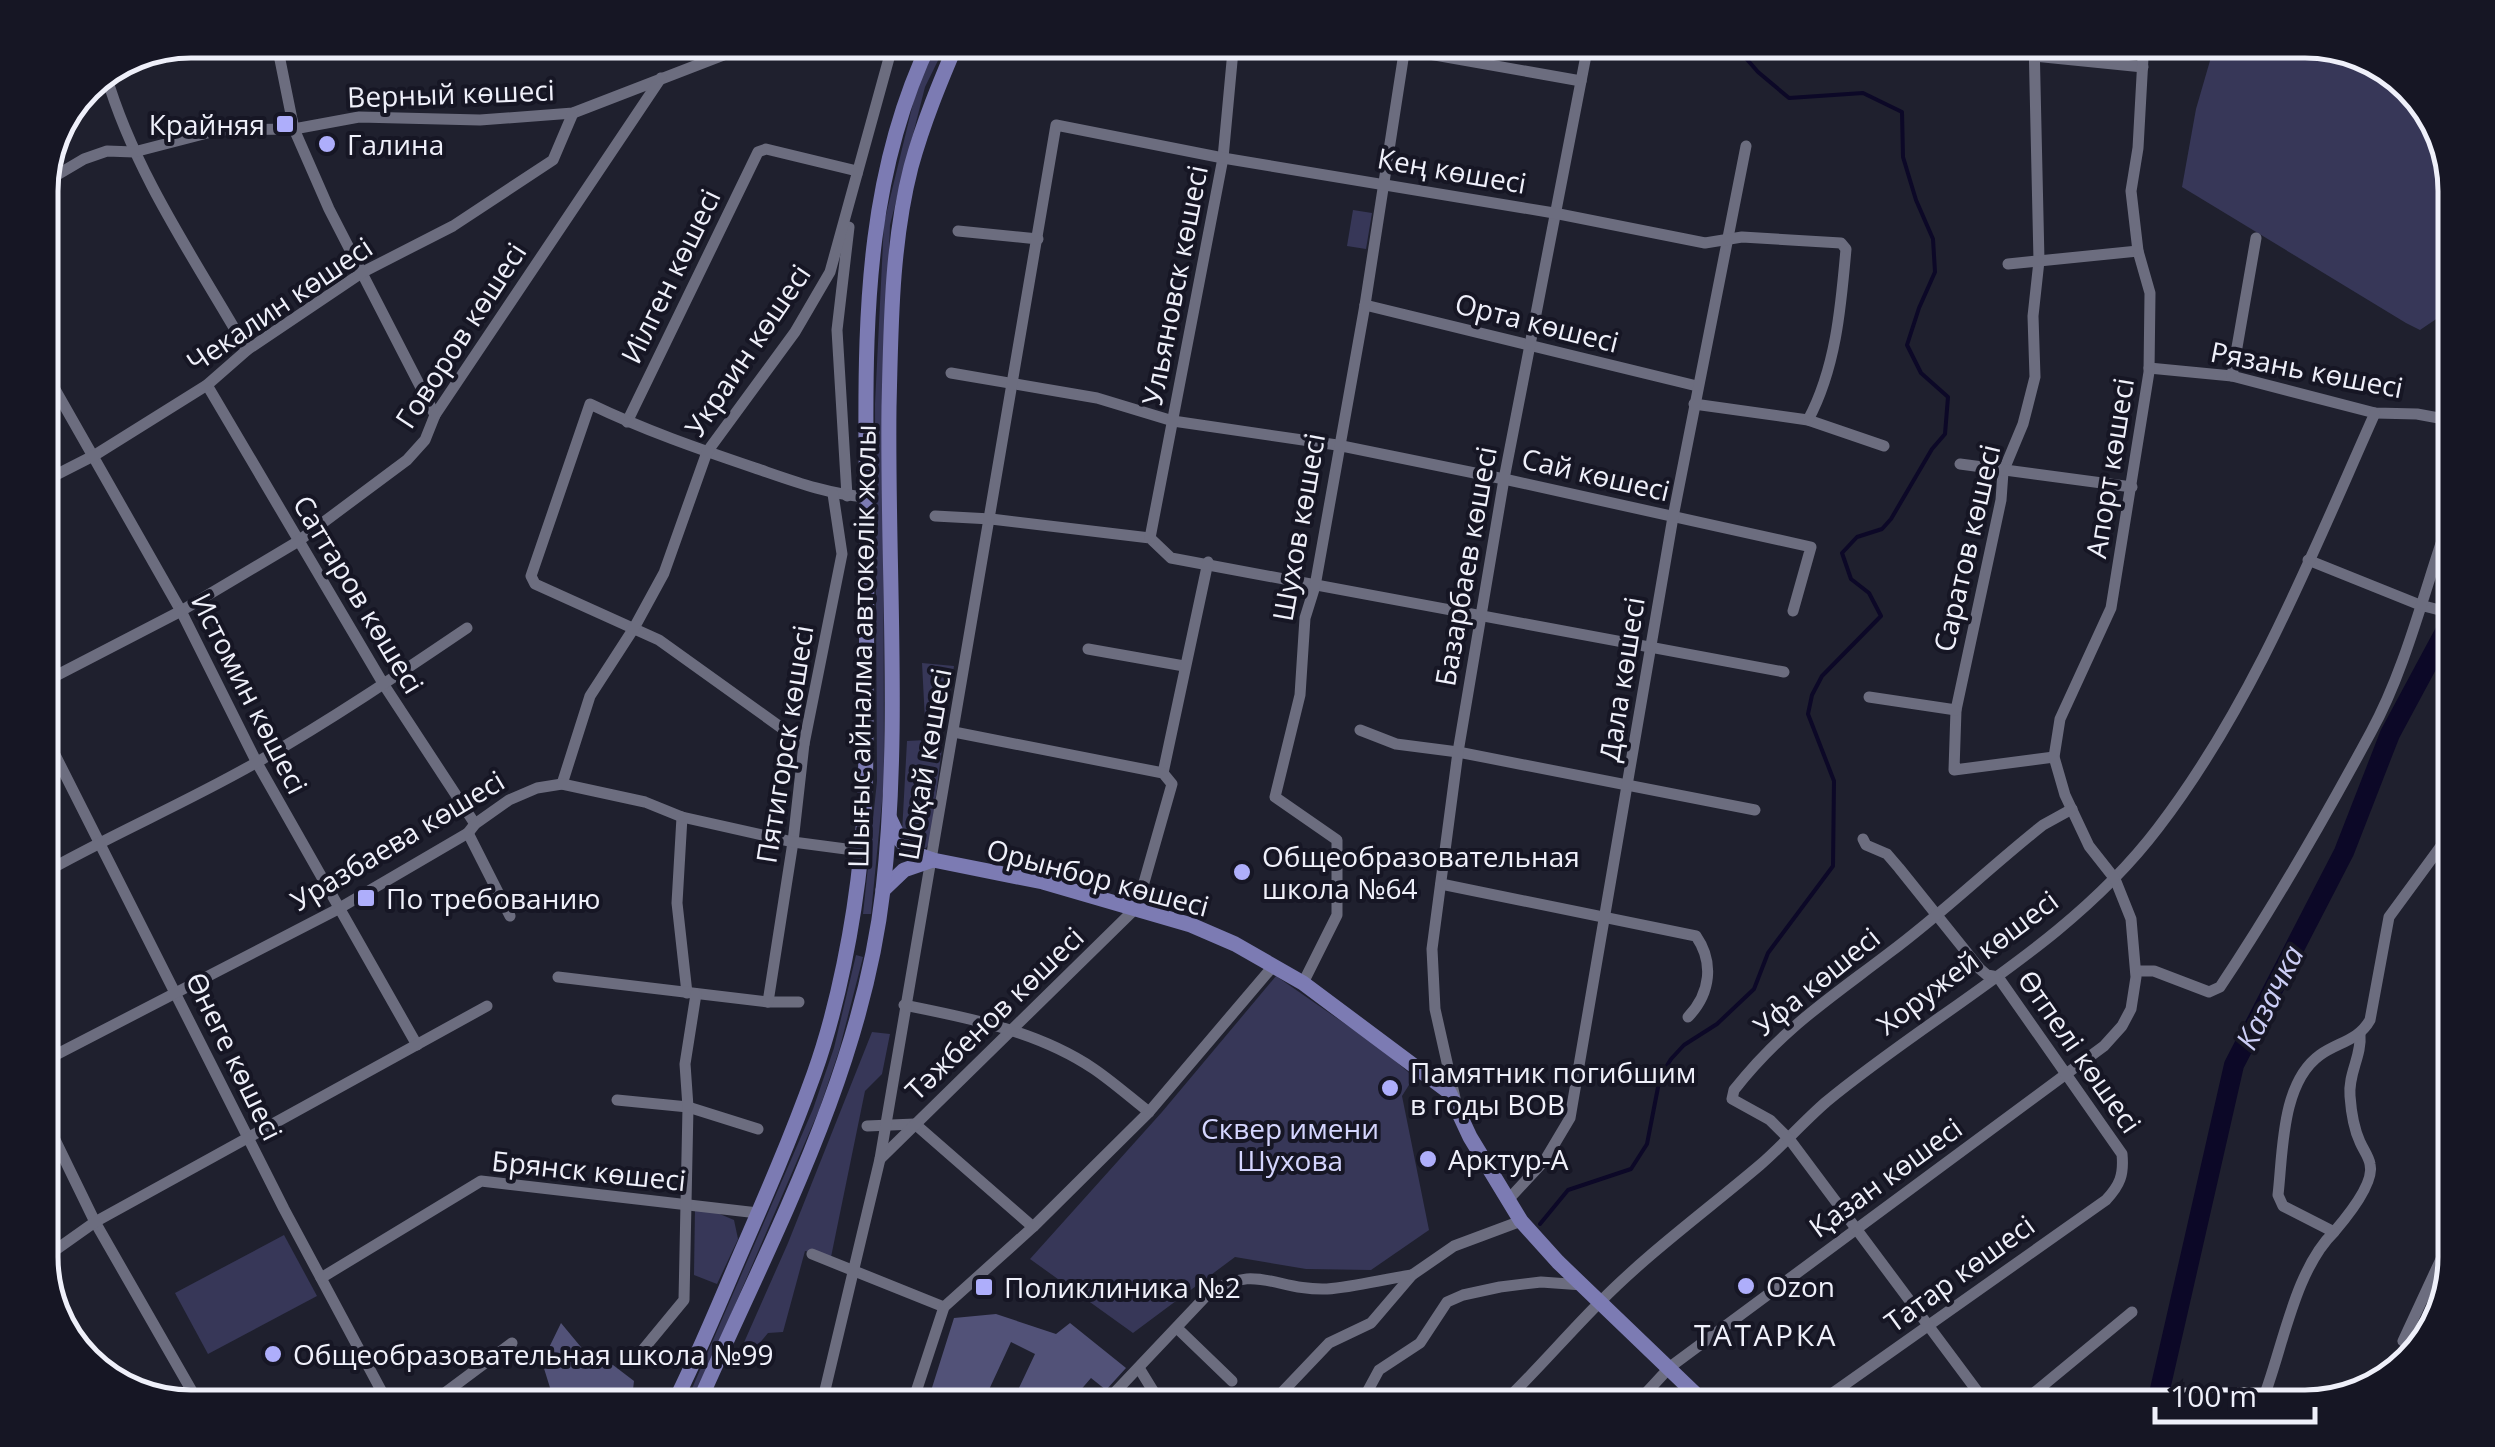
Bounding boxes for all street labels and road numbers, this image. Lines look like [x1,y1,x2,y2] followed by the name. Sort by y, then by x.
[347,70,555,116] street label: Верный көшесі
[1374,138,1530,202] street label: Кең көшесі
[1132,162,1216,408] street label: Ульяновск көшесі
[611,182,729,370] street label: Иілген көшесі
[179,228,379,380] street label: Чекалин көшесі
[386,235,534,435] street label: Говоров көшесі
[675,257,819,443] street label: Украин көшесі
[1451,283,1623,361] street label: Орта көшесі
[2207,332,2407,406] street label: Рязань көшесі
[2076,375,2142,561] street label: Апорт көшесі
[838,424,884,868] street label: Шығыс айналма автокөлік жолы
[1263,430,1333,624] street label: Шухов көшесі
[1518,439,1674,509] street label: Сай көшесі
[1924,441,2008,655] street label: Саратов көшесі
[1425,443,1505,689] street label: Базарбаев көшесі
[285,488,433,700] street label: Саттаров көшесі
[183,586,317,800] street label: Истомин көшесі
[1589,594,1653,764] street label: Дала көшесі
[746,622,822,866] street label: Пятигорск көшесі
[888,665,960,863] street label: Шоқай көшесі
[283,761,511,919] street label: Уразбаева көшесі
[983,829,1213,925] street label: Орынбор көшесі
[1869,881,2065,1043] street label: Хоружей көшесі
[896,918,1092,1108] street label: Тәжбенов көшесі
[1745,918,1887,1044] street label: Уфа көшесі
[2010,962,2150,1140] street label: Өтпелі көшесі
[178,966,292,1146] street label: Өнеге көшесі
[1801,1109,1969,1245] street label: Қазан көшесі
[490,1141,688,1199] street label: Брянск көшесі
[1876,1206,2042,1340] street label: Татар көшесі

